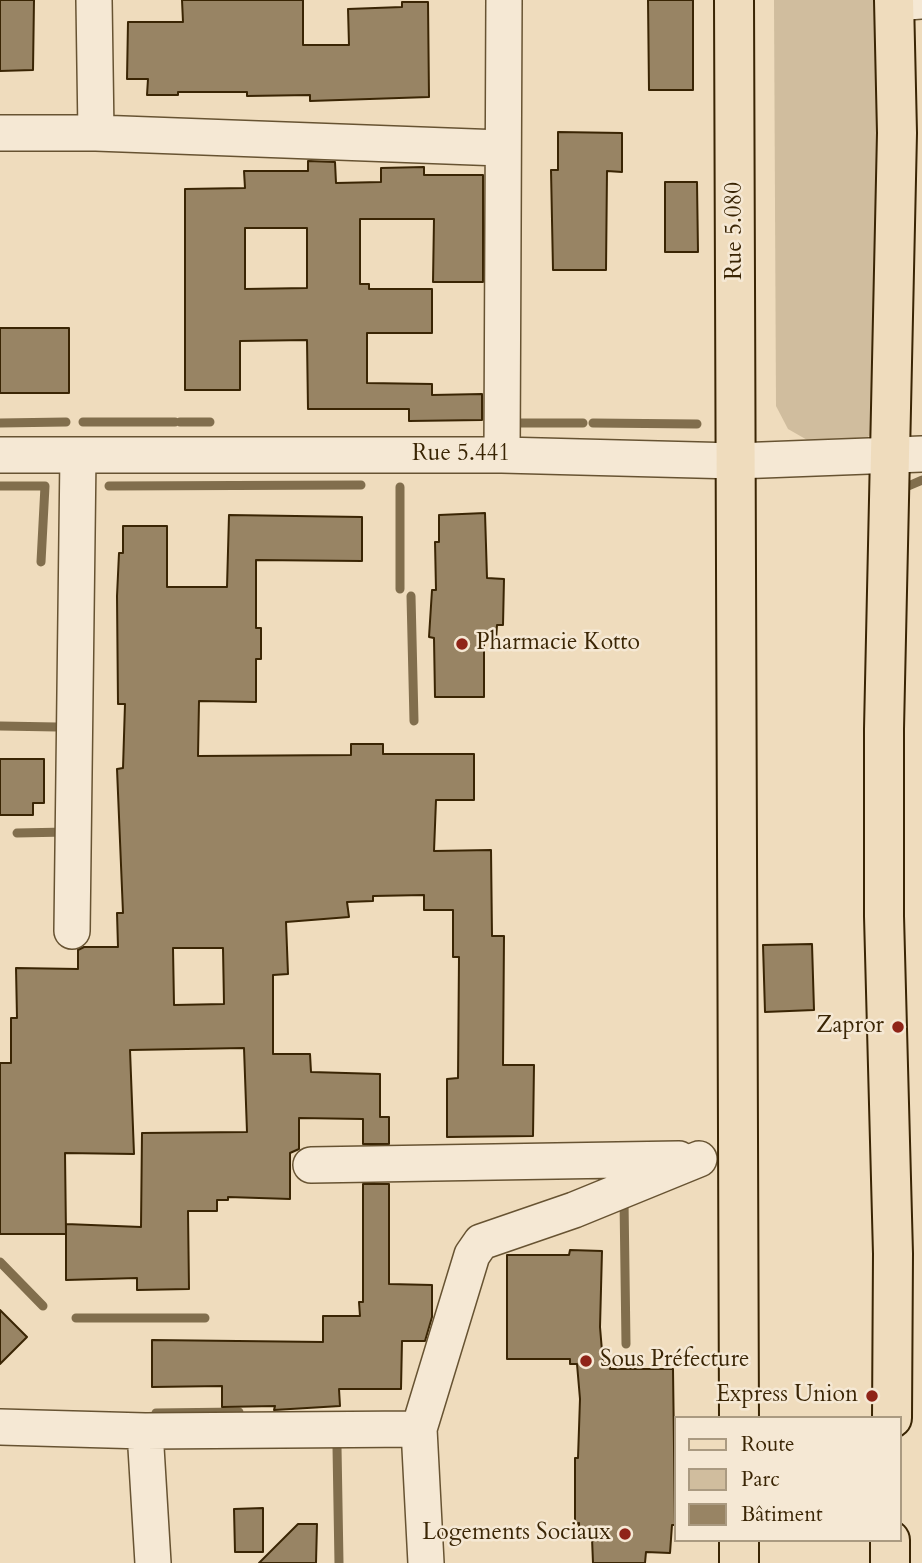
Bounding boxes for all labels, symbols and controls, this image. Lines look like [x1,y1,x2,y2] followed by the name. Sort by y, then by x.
[722,182,750,280] street label: Rue 5.080
[412,441,510,469] street label: Rue 5.441
[476,630,640,658] place label: Pharmacie Kotto
[454,636,470,652] marker: Pharmacie Kotto
[816,1013,884,1041] place label: Zapror
[890,1019,906,1035] marker: Zapror
[600,1347,750,1375] place label: Sous Préfecture
[578,1353,594,1369] marker: Sous Préfecture
[716,1382,858,1410] place label: Express Union
[864,1388,880,1404] marker: Express Union
[674,1416,901,1542] legend
[741,1430,795,1459] text: Route
[741,1465,780,1494] text: Parc
[741,1500,823,1529] text: Bâtiment
[422,1520,611,1548] place label: Logements Sociaux
[617,1526,633,1542] marker: Logements Sociaux

